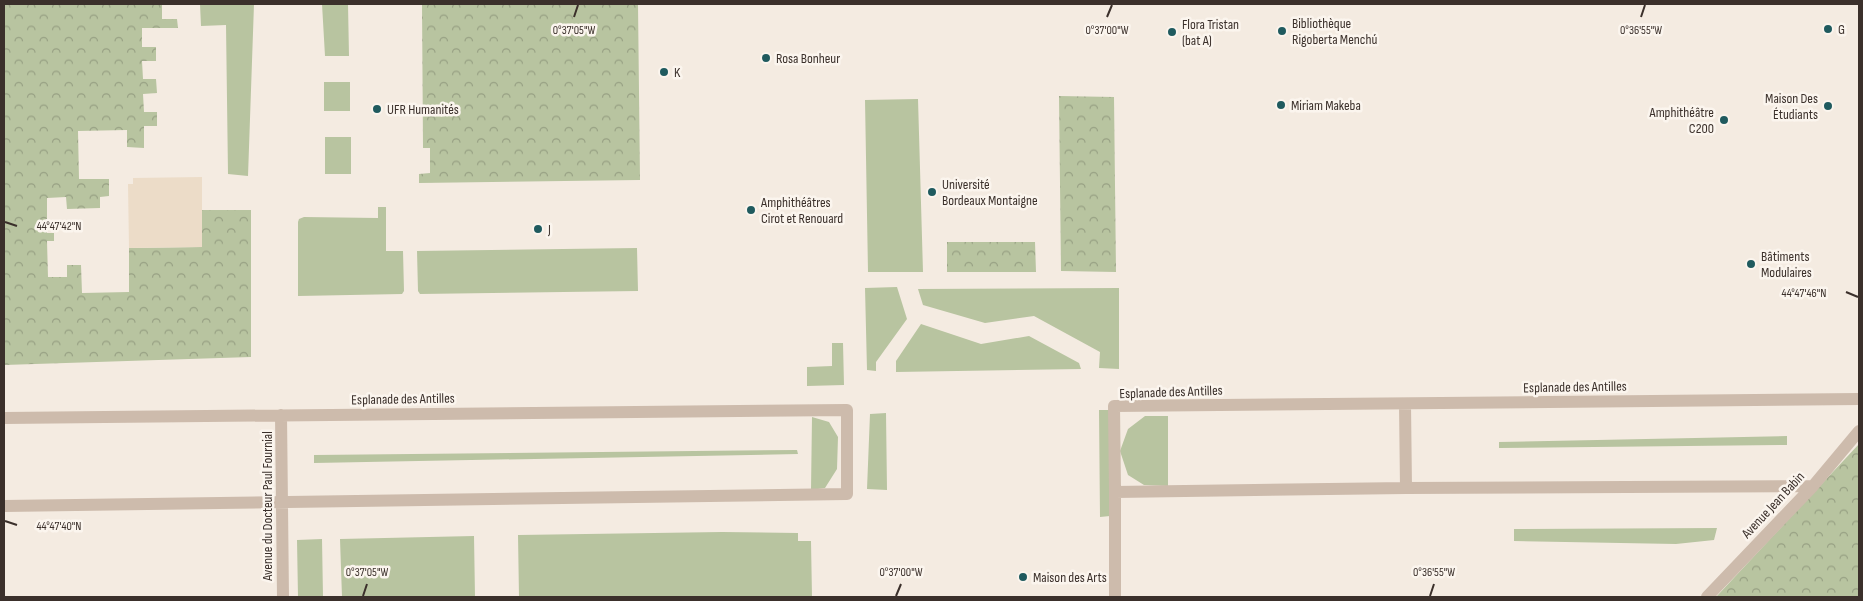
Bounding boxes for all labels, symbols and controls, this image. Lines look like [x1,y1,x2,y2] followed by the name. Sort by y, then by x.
[1292,15,1377,48] place label: Bibliothèque Rigoberta Menchú
[1182,16,1239,49] place label: Flora Tristan (bat A)
[1838,21,1845,38] place label: G
[553,23,595,38] text: 0°37'05"W
[1086,23,1129,38] text: 0°37'00"W
[1620,23,1662,38] text: 0°36'55"W
[1822,23,1834,35] marker: G
[1276,25,1288,37] marker: Bibliothèque Rigoberta Menchú
[1166,26,1178,38] marker: Flora Tristan (bat A)
[776,50,840,67] place label: Rosa Bonheur
[760,52,772,64] marker: Rosa Bonheur
[674,64,681,81] place label: K
[658,66,670,78] marker: K
[1765,90,1818,123] place label: Maison Des Étudiants
[1291,97,1361,114] place label: Miriam Makeba
[1275,99,1287,111] marker: Miriam Makeba
[1822,100,1834,112] marker: Maison Des Étudiants
[387,101,459,118] place label: UFR Humanités
[371,103,383,115] marker: UFR Humanités
[1648,104,1714,137] place label: Amphithéâtre C200
[1718,114,1730,126] marker: Amphithéâtre C200
[942,176,1038,209] place label: Université Bordeaux Montaigne
[926,186,938,198] marker: Université Bordeaux Montaigne
[760,194,843,227] place label: Amphithéâtres Cirot et Renouard
[745,204,757,216] marker: Amphithéâtres Cirot et Renouard
[37,219,81,234] text: 44°47'42"N
[547,221,551,238] place label: J
[532,223,544,235] marker: J
[1761,248,1812,281] place label: Bâtiments Modulaires
[1745,258,1757,270] marker: Bâtiments Modulaires
[1782,286,1826,301] text: 44°47'46"N
[1523,378,1627,396] street label: Esplanade des Antilles
[1119,382,1223,402] street label: Esplanade des Antilles
[351,390,455,408] street label: Esplanade des Antilles
[259,431,276,582] street label: Avenue du Docteur Paul Fournial
[1737,468,1808,542] street label: Avenue Jean Babin
[37,519,81,534] text: 44°47'40"N
[346,565,388,580] text: 0°37'05"W
[880,565,923,580] text: 0°37'00"W
[1413,565,1455,580] text: 0°36'55"W
[1033,569,1107,586] place label: Maison des Arts
[1017,571,1029,583] marker: Maison des Arts

